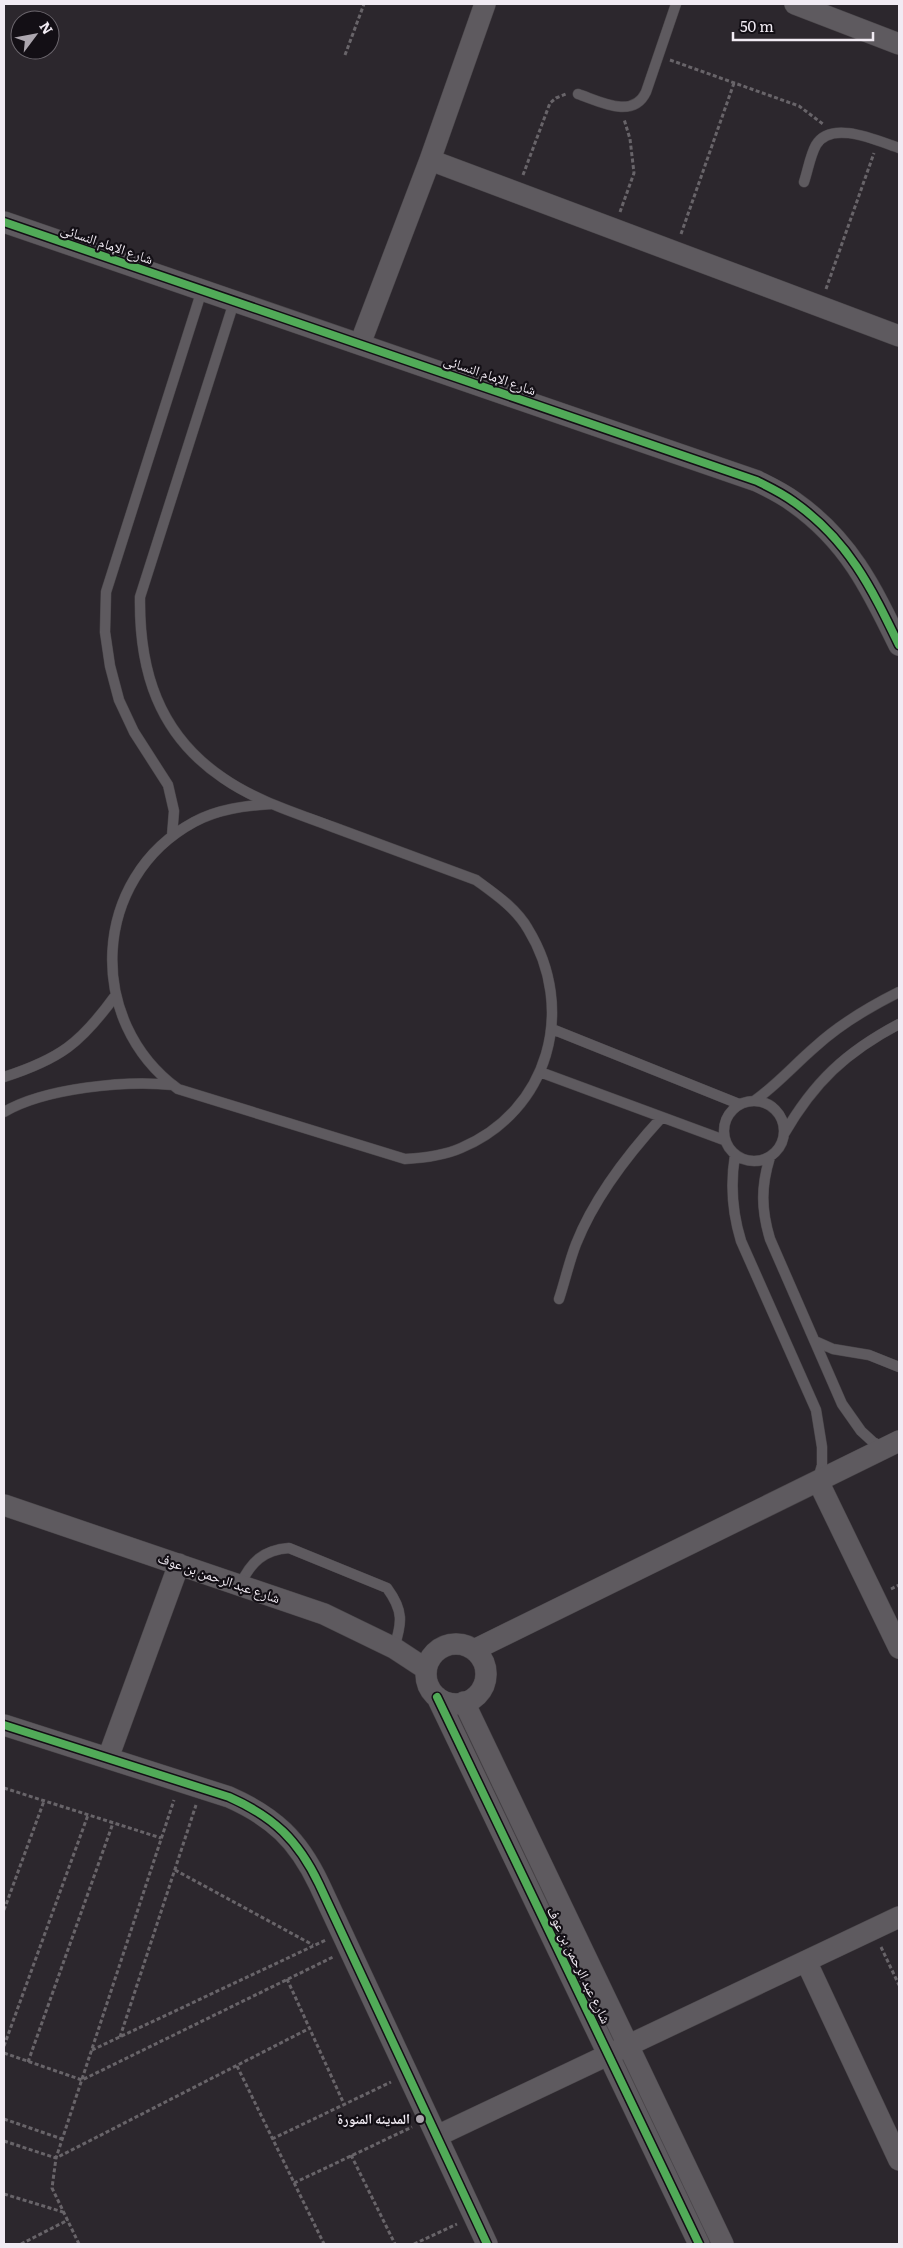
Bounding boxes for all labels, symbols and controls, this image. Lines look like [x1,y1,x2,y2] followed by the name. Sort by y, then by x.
[10,10,60,60] north arrow
[733,10,873,42] scale bar
[740,14,774,37] text: 50 m
[35,17,59,38] text: N
[58,218,156,269] street label: شارع الإمام النسائى
[441,349,539,400] street label: شارع الإمام النسائى
[155,1547,283,1608] street label: شارع عبد الرحمن بن عوف
[542,1903,617,2027] street label: شارع عبد الرحمن بن عوف
[337,2108,410,2128] place label: المدينه المنورة
[414,2113,426,2125] marker: المدينه المنورة

